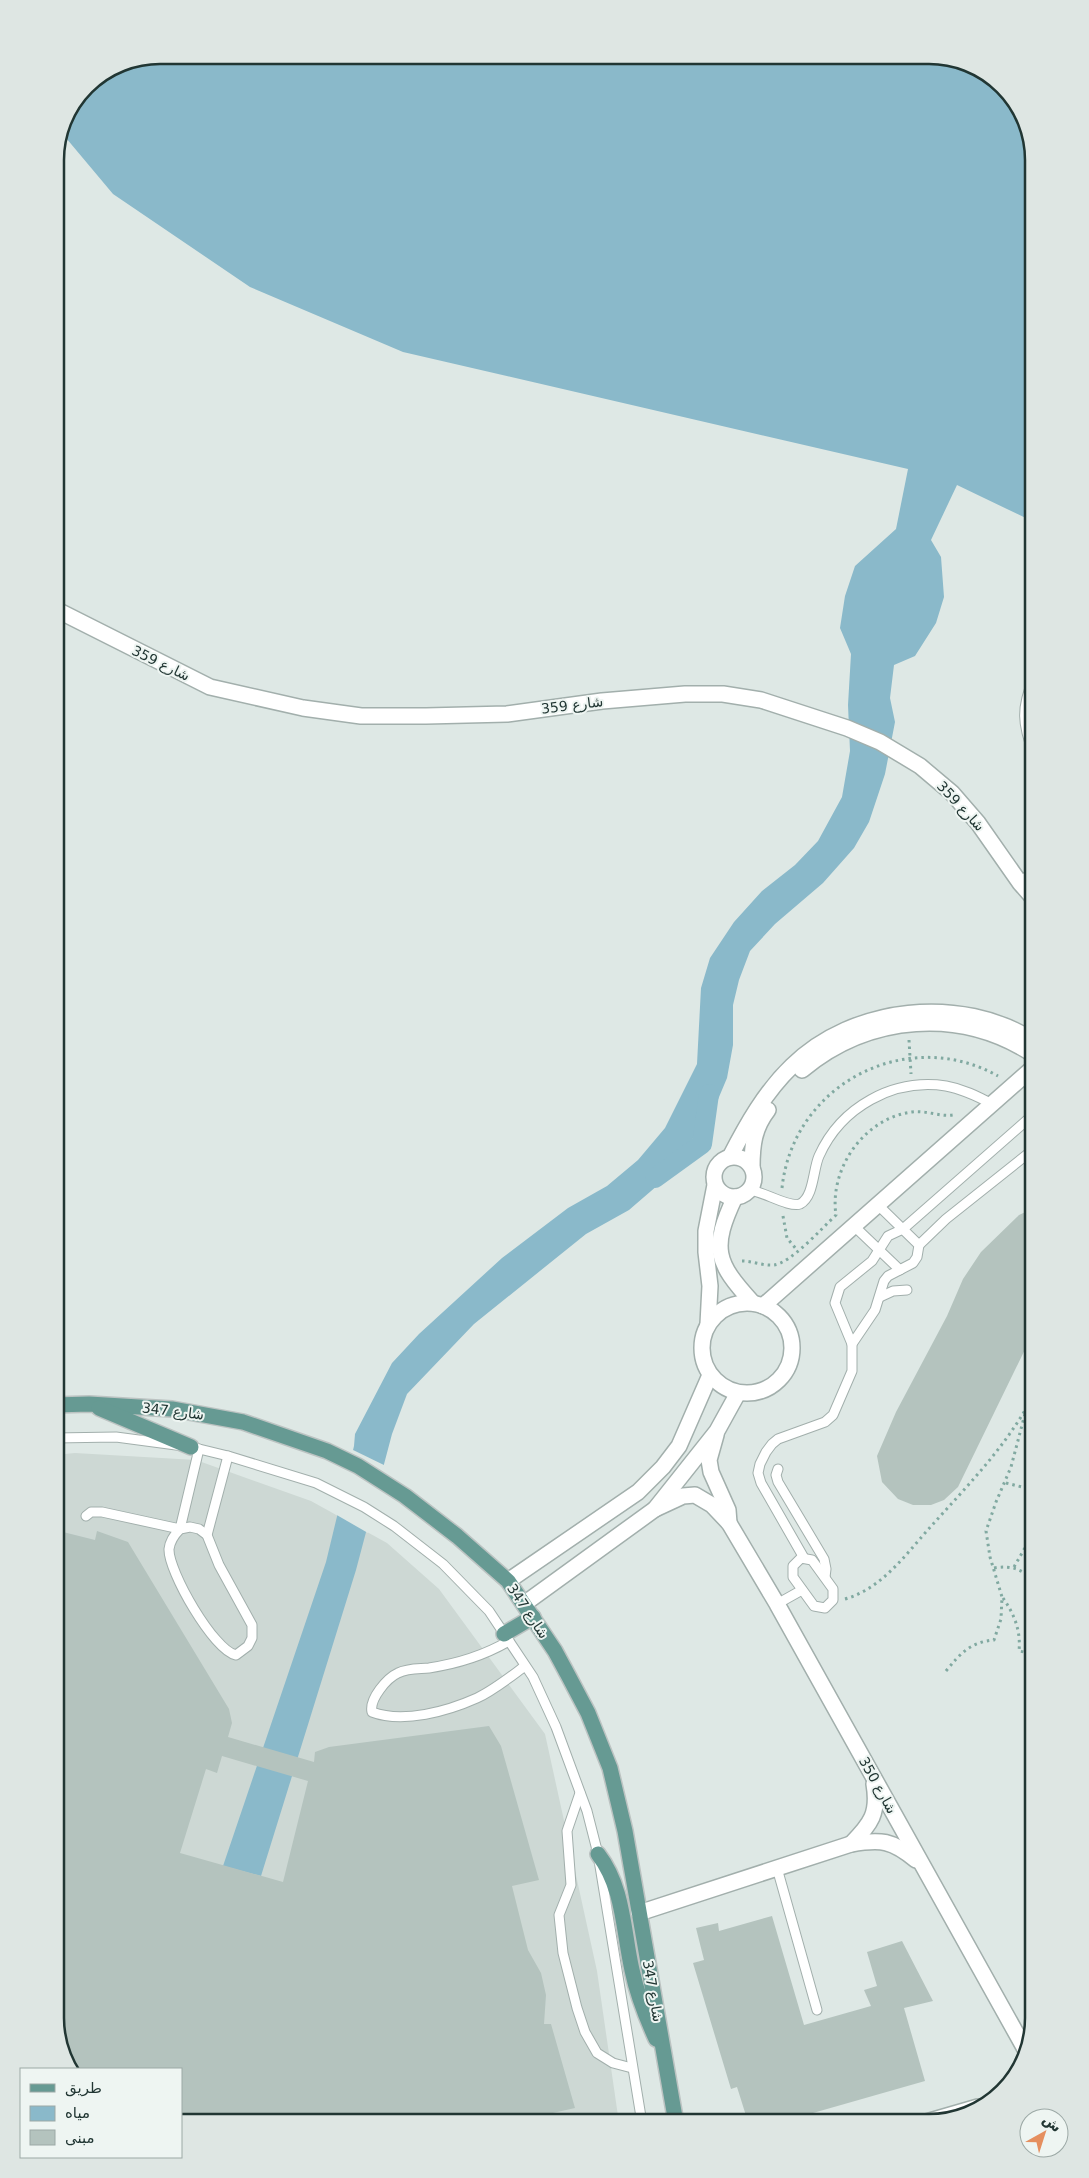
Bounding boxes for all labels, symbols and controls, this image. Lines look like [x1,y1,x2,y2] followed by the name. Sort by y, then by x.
[129,642,193,685] street label: شارع 359
[540,693,604,718] street label: شارع 359
[933,778,988,835] street label: شارع 359
[141,1399,205,1424] street label: شارع 347
[503,1581,552,1642] street label: شارع 347
[855,1754,900,1817] street label: شارع 350
[639,1959,666,2023] street label: شارع 347
[20,2068,182,2158] legend
[65,2079,102,2097] text: طريق
[65,2104,90,2122] text: مياه
[1019,2108,1069,2158] north arrow
[1040,2111,1065,2135] text: ش
[65,2129,95,2147] text: مبنى

